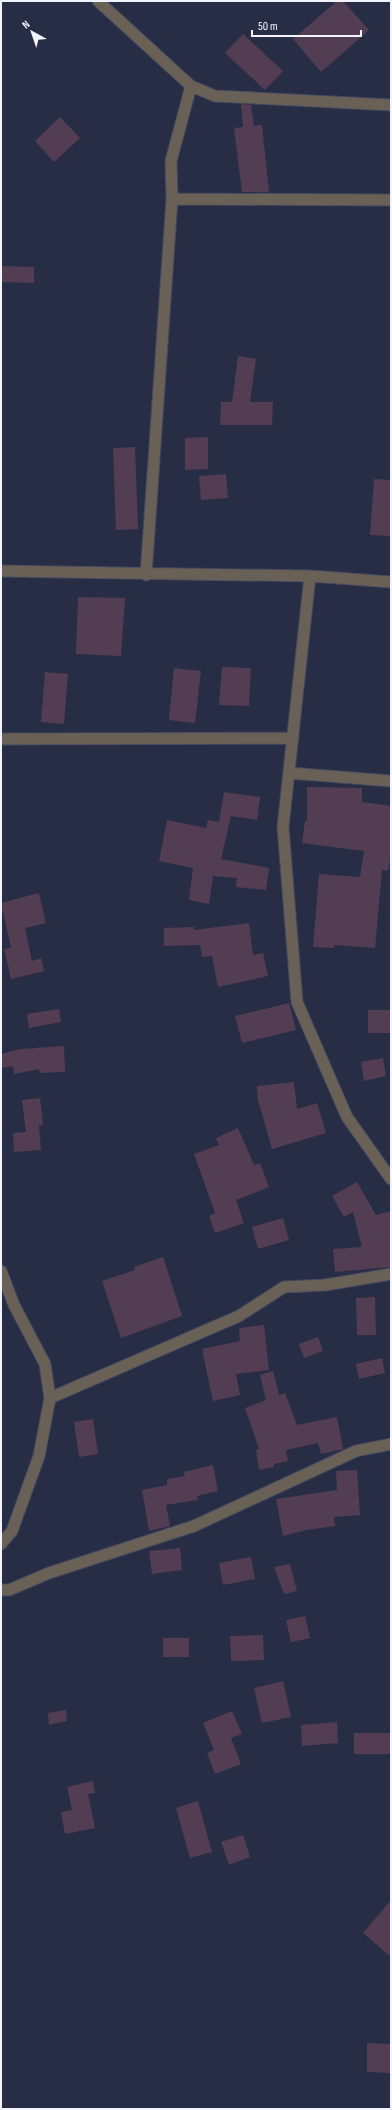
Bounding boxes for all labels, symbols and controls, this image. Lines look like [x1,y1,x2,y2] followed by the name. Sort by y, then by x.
[12,12,52,52] north arrow
[252,12,361,38] scale bar
[19,18,32,32] text: N
[258,19,278,34] text: 50 m

